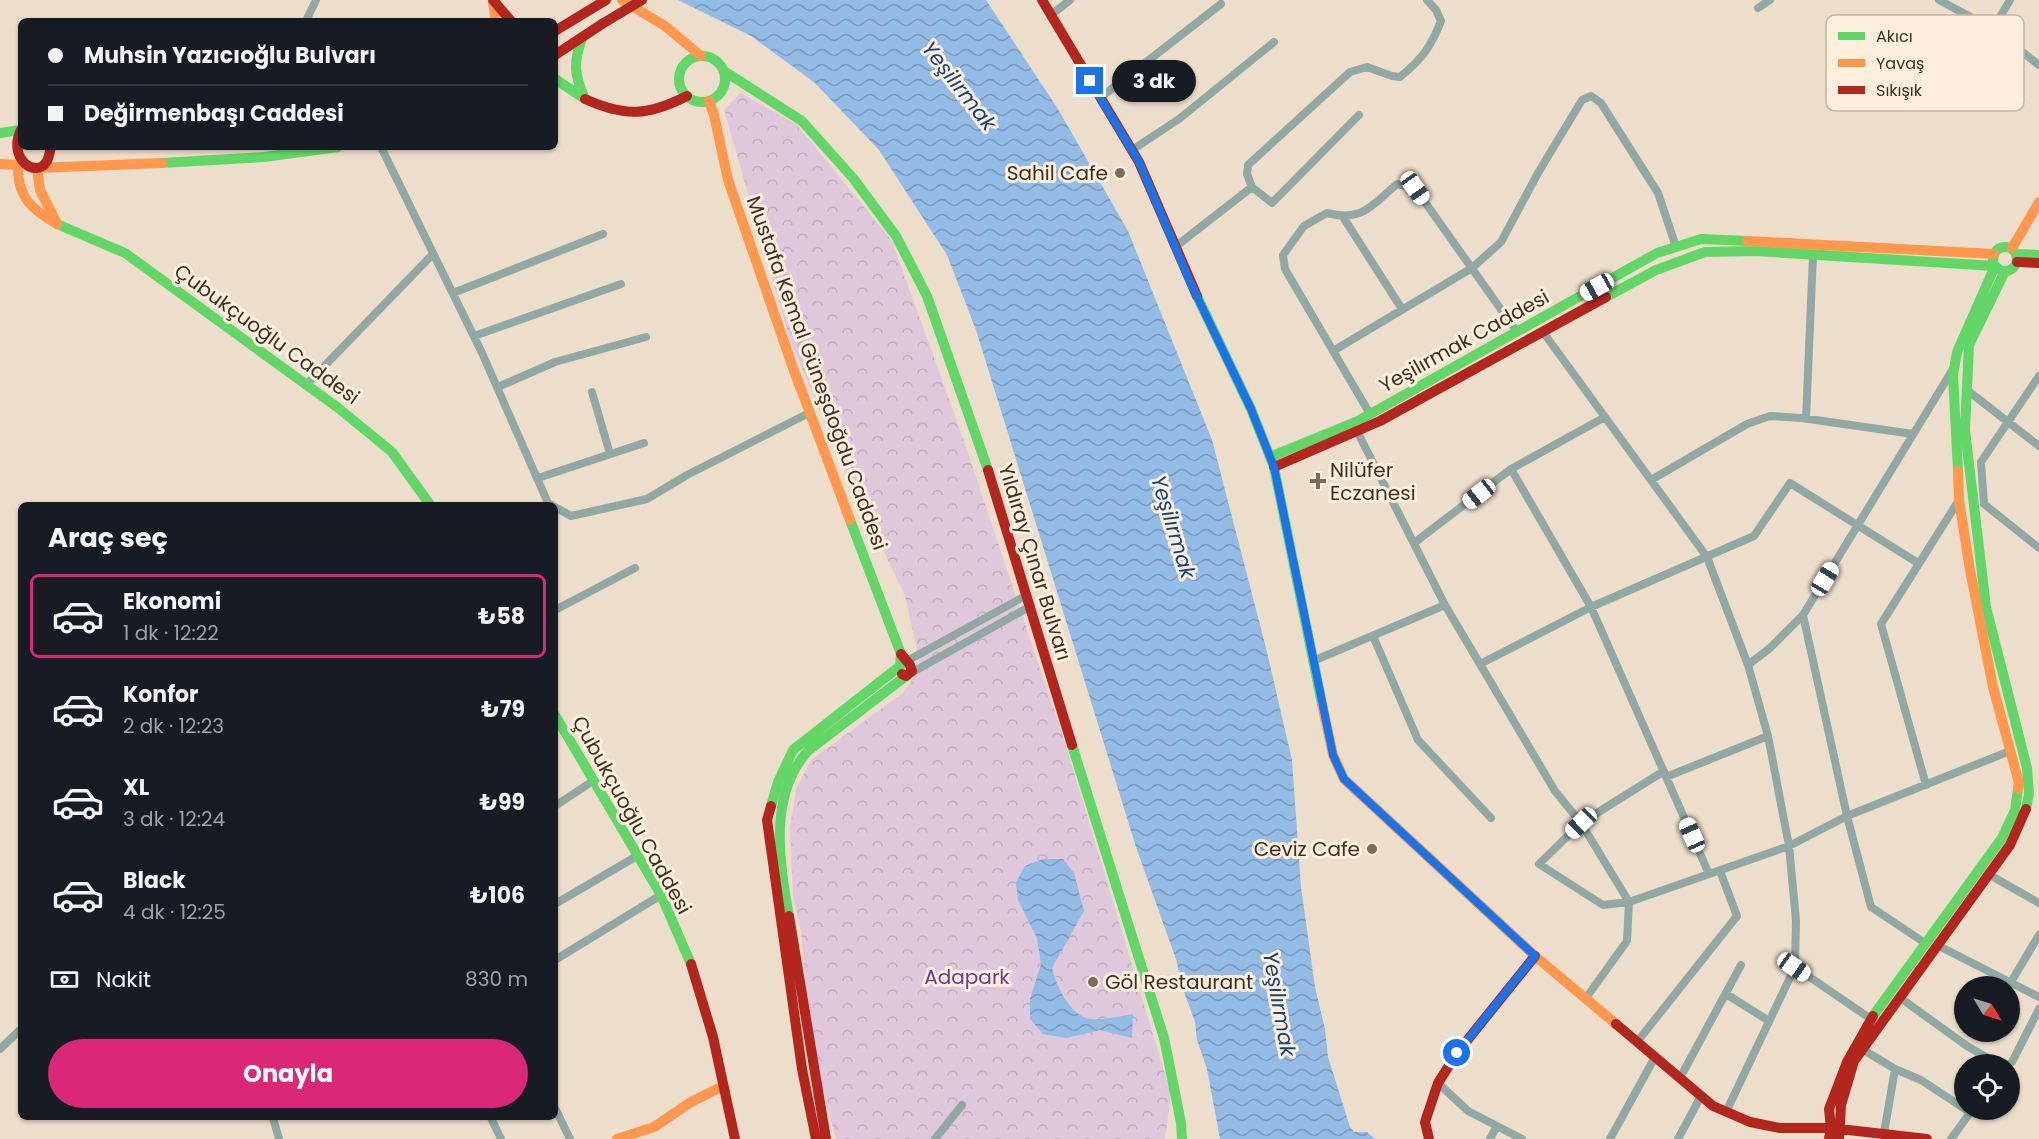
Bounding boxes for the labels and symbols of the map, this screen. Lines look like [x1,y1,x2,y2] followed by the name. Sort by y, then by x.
[1826,15,2024,111] legend
[1876,25,1913,48] text: Akıcı
[915,35,1004,137] water label: Yeşilırmak
[1876,52,1924,75] text: Yavaş
[1111,60,1195,102] callout: 3 dk
[1076,67,1103,94] route end
[1876,79,1923,102] text: Sıkışık
[1007,159,1108,187] place label: Sahil Cafe
[1113,166,1127,180] marker: Sahil Cafe
[1397,168,1433,208] car
[740,192,894,554] street label: Mustafa Kemal Güneşdoğdu Caddesi
[169,257,365,411] street label: Çubukçuoğlu Caddesi
[1577,270,1617,304] car
[1374,283,1554,399] street label: Yeşilırmak Caddesi
[1330,456,1416,507] place label: Nilüfer Eczanesi
[992,460,1078,664] street label: Yıldıray Çınar Bulvarı
[1144,472,1203,583] water label: Yeşilırmak
[1311,474,1325,488] marker: Nilüfer Eczanesi
[1459,476,1499,512] car
[1808,559,1842,599] car
[566,711,698,919] street label: Çubukçuoğlu Caddesi
[1562,804,1600,842] car
[1676,815,1708,855] car
[1254,835,1360,863] place label: Ceviz Cafe
[1365,842,1379,856] marker: Ceviz Cafe
[1256,949,1303,1060] water label: Yeşilırmak
[1774,949,1814,985] car
[924,963,1010,991] park label: Adapark
[1105,968,1253,996] place label: Göl Restaurant
[1086,975,1100,989] marker: Göl Restaurant
[1954,976,2020,1042] north arrow
[1443,1039,1470,1066] route start

